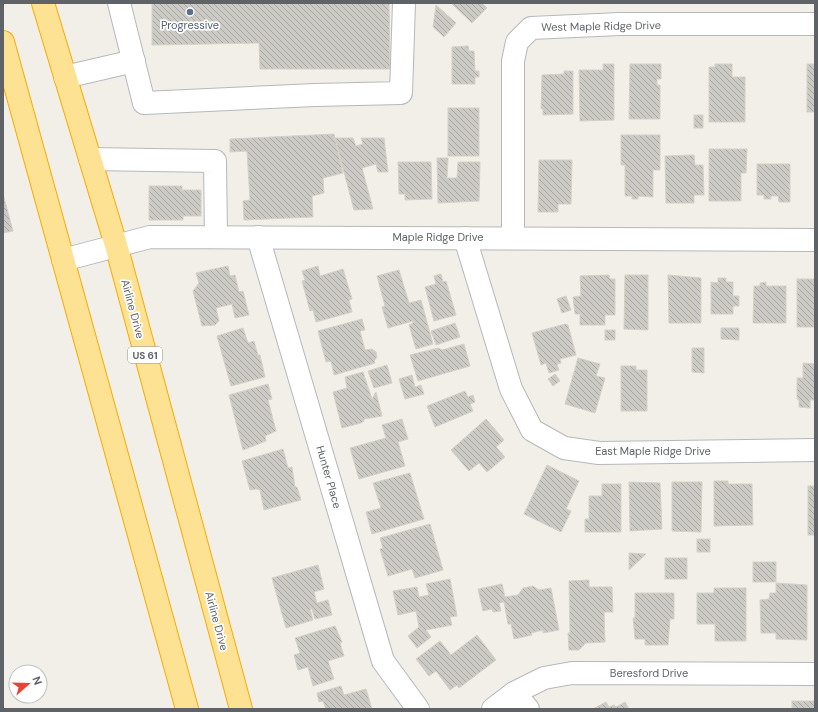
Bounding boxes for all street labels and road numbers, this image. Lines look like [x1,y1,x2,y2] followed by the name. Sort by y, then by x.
[541,18,661,34] street label: West Maple Ridge Drive
[393,230,483,244] street label: Maple Ridge Drive
[118,278,148,340] street label: Airline Drive
[128,347,162,363] road number: US 61
[313,444,345,510] street label: Hunter Place
[595,444,711,458] street label: East Maple Ridge Drive
[202,590,232,652] street label: Airline Drive
[610,666,688,680] street label: Beresford Drive

